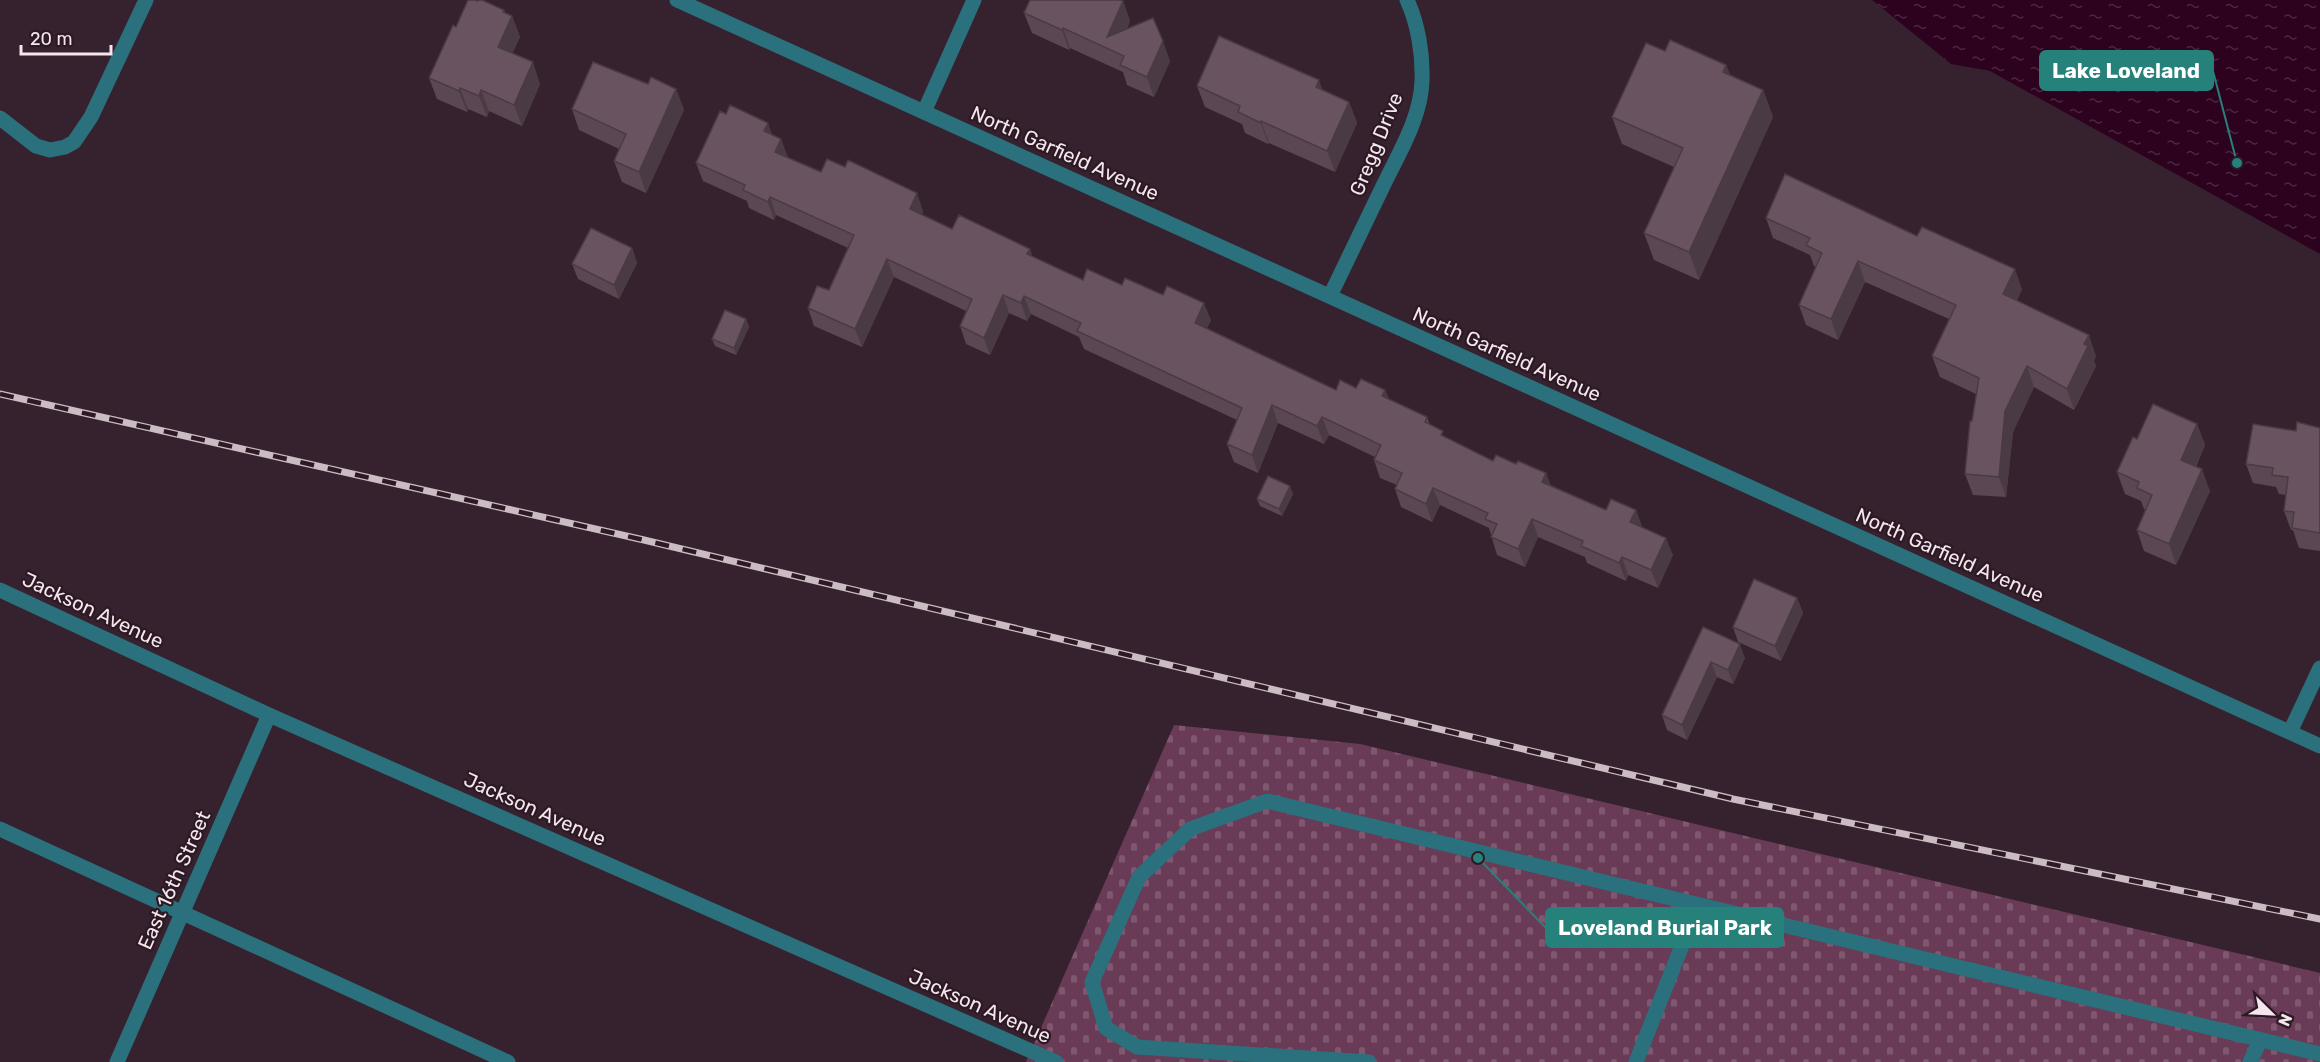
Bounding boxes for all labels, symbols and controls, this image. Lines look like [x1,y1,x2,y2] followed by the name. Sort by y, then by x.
[21,18,111,56] scale bar
[30,28,72,50] text: 20 m
[2040,51,2213,90] callout: Lake Loveland
[2052,58,2200,83] text: Lake Loveland
[1344,89,1408,199] street label: Gregg Drive
[967,101,1163,205] street label: North Garfield Avenue
[1409,302,1605,406] street label: North Garfield Avenue
[1852,503,2048,607] street label: North Garfield Avenue
[19,567,167,653] street label: Jackson Avenue
[460,767,610,851] street label: Jackson Avenue
[133,807,215,953] street label: East 16th Street
[1546,908,1783,947] callout: Loveland Burial Park
[1558,915,1773,940] text: Loveland Burial Park
[905,964,1055,1048] street label: Jackson Avenue
[2242,984,2302,1044] north arrow
[2274,1011,2296,1029] text: N

